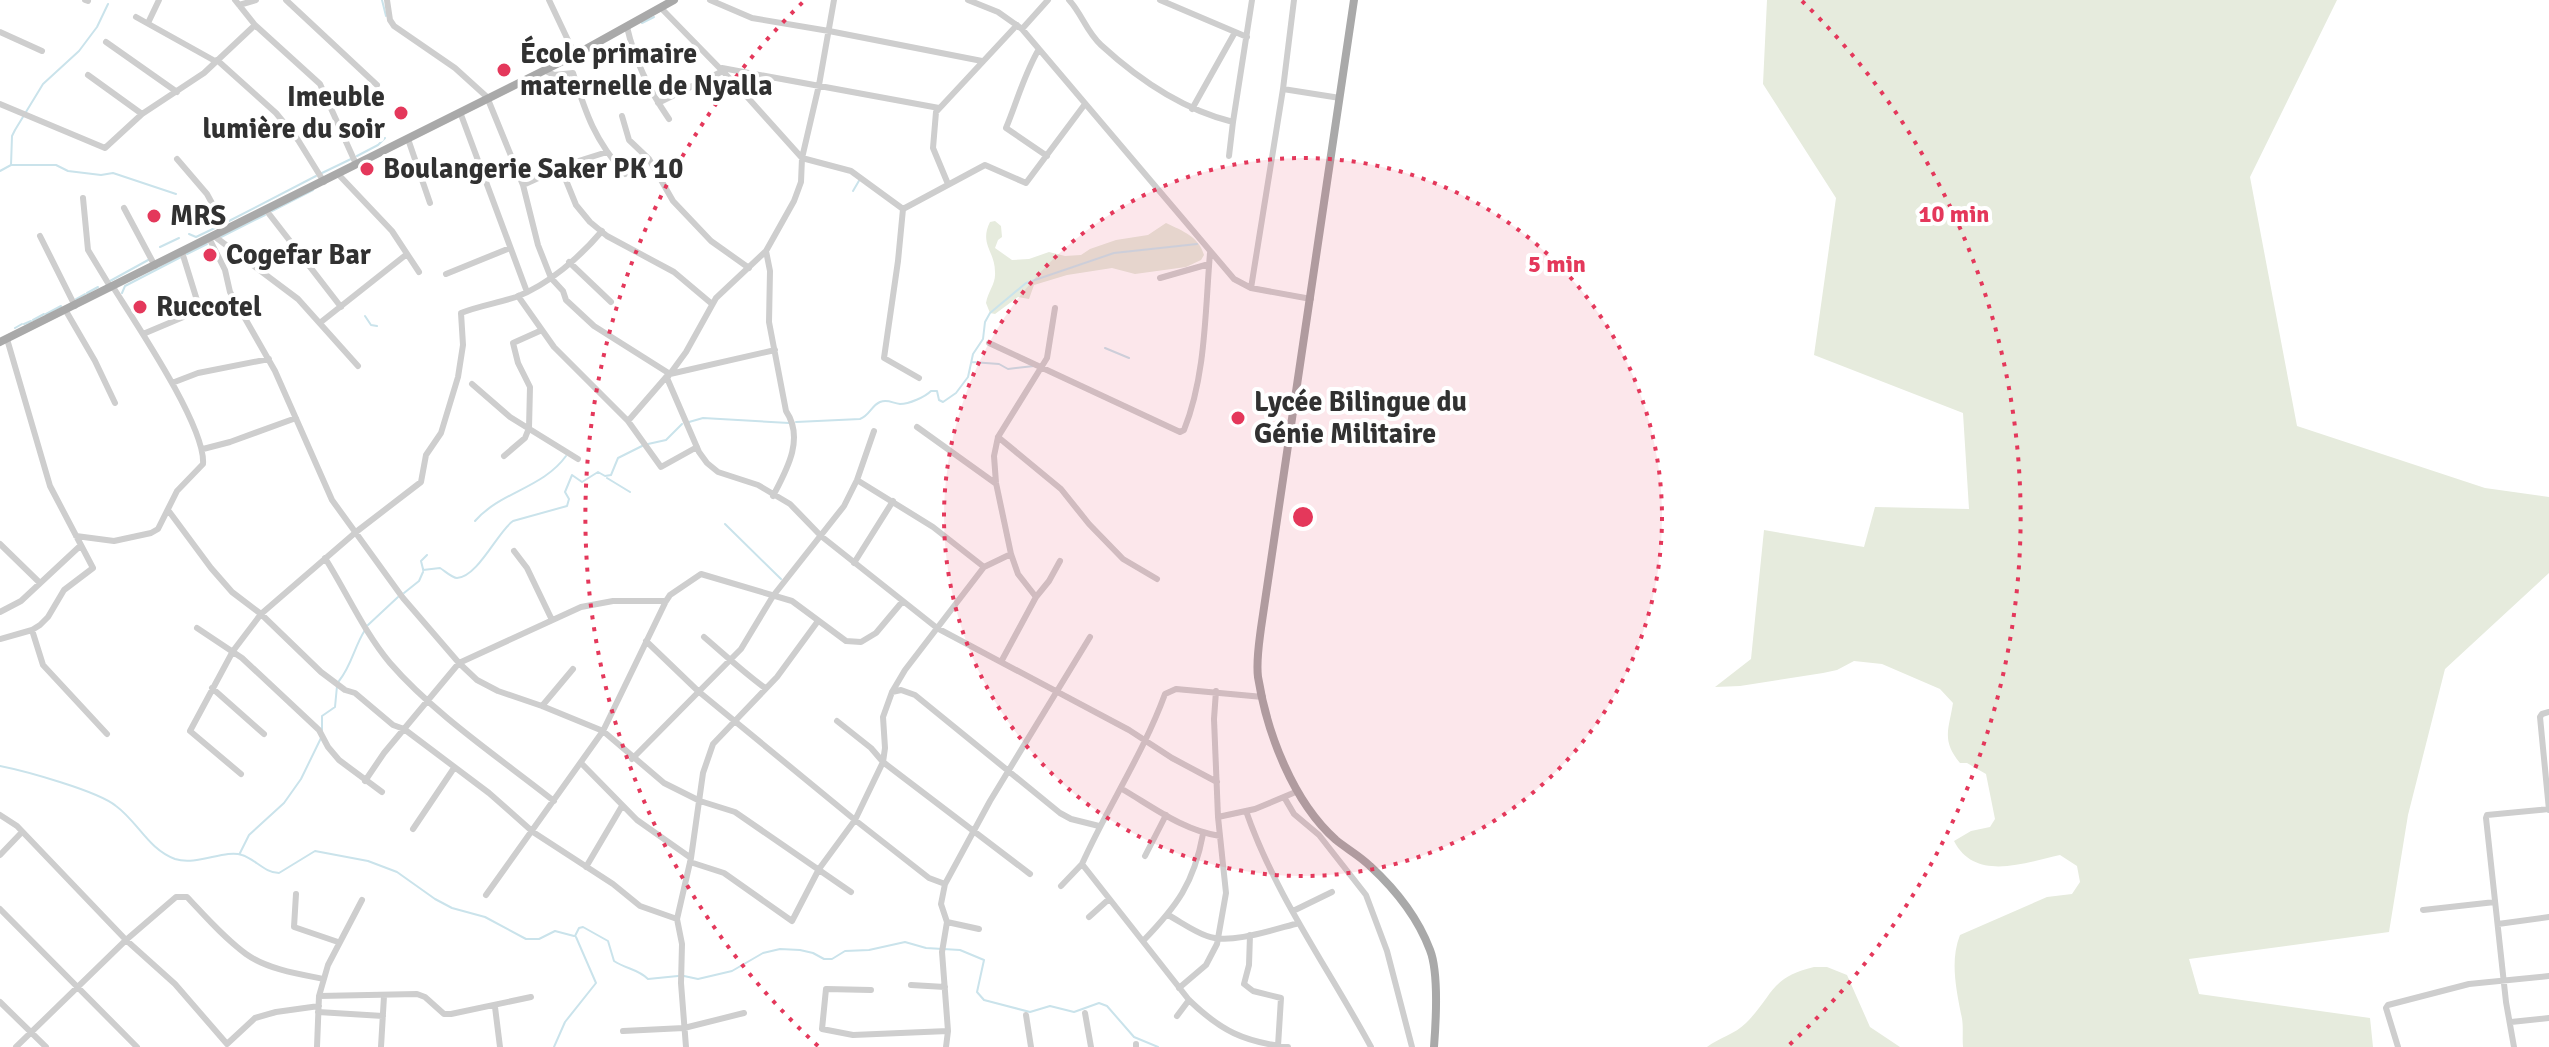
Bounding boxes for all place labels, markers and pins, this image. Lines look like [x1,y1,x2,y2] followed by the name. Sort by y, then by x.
[520,35,773,103] place label: École primaire maternelle de Nyalla
[495,61,513,79] marker: École primaire maternelle de Nyalla
[202,80,386,146] place label: Imeuble lumière du soir
[392,104,410,122] marker: Imeuble lumière du soir
[383,152,683,186] place label: Boulangerie Saker PK 10
[358,160,376,178] marker: Boulangerie Saker PK 10
[170,199,226,233] place label: MRS
[145,207,163,225] marker: MRS
[226,238,372,272] place label: Cogefar Bar
[201,246,219,264] marker: Cogefar Bar
[156,290,262,324] place label: Ruccotel
[131,298,149,316] marker: Ruccotel
[1254,385,1467,451] place label: Lycée Bilingue du Génie Militaire
[1229,409,1247,427] marker: Lycée Bilingue du Génie Militaire
[1289,503,1317,531] centre of rings

